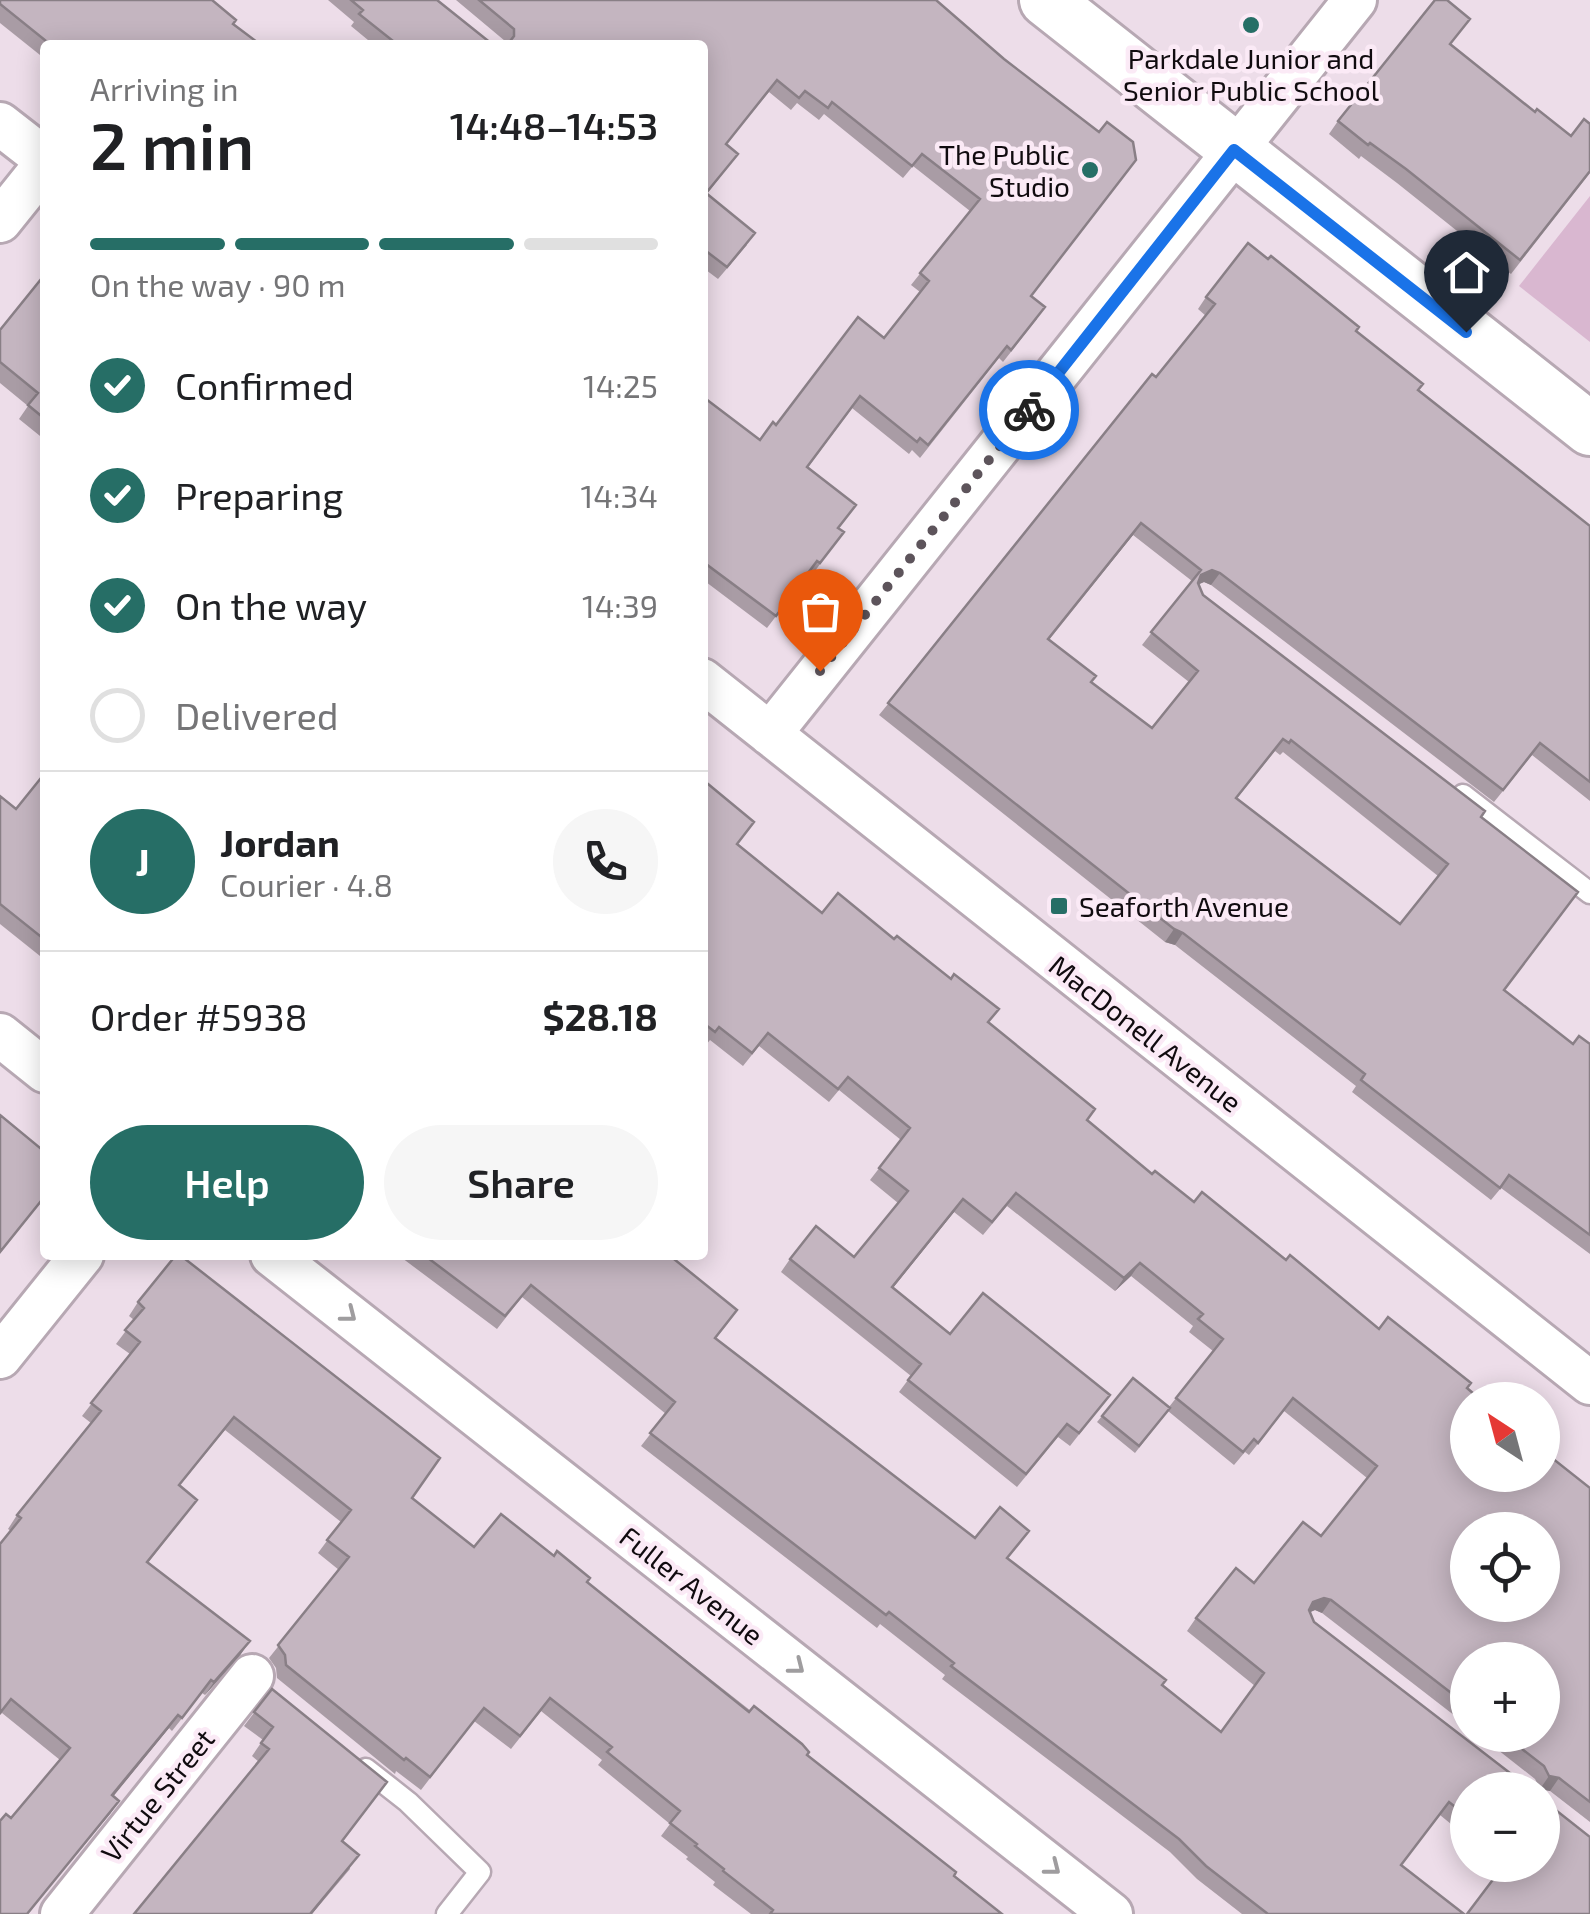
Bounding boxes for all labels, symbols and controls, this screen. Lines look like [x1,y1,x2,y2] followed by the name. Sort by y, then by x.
[1240,14,1262,36] marker: Parkdale Junior and Senior Public School
[1123,41,1380,107] place label: Parkdale Junior and Senior Public School
[90,69,239,107] text: Arriving in
[450,102,658,148] text: 14:48–14:53
[90,105,254,183] text: 2 min
[939,137,1070,203] place label: The Public Studio
[1079,159,1101,181] marker: The Public Studio
[1424,230,1509,333] pin
[1439,245,1494,300] icon: home
[90,265,346,303] text: On the way · 90 m
[90,358,145,413] icon: check
[979,360,1079,460] courier
[175,362,354,408] text: Confirmed
[583,366,658,404] text: 14:25
[1002,383,1057,438] icon: bike
[90,468,145,523] icon: check
[175,472,343,518] text: Preparing
[581,476,658,514] text: 14:34
[778,569,863,672] pin
[90,578,145,633] icon: check
[175,582,367,628] text: On the way
[793,584,848,639] icon: bag
[582,586,658,624] text: 14:39
[175,692,339,738] text: Delivered
[553,809,658,914] button: phone
[220,819,340,865] text: Jordan
[135,838,150,884] text: J
[220,865,393,903] text: Courier · 4.8
[1079,889,1289,923] place label: Seaforth Avenue
[1048,895,1070,917] marker: Seaforth Avenue
[1043,947,1249,1119] street label: MacDonell Avenue
[90,993,308,1039] text: Order #5938
[542,993,658,1039] text: $28.18
[90,1125,364,1240] button: Help
[384,1125,658,1240] button: Share
[338,1303,356,1321] one-way arrow
[1450,1382,1560,1492] north arrow
[1450,1382,1560,1882] map controls
[1450,1512,1560,1622] button: locate
[614,1519,770,1651] street label: Fuller Avenue
[1450,1642,1560,1752] button: +
[786,1656,804,1673] one-way arrow
[93,1722,221,1868] street label: Virtue Street
[1450,1772,1560,1882] button: −
[1041,1856,1059,1874] one-way arrow

